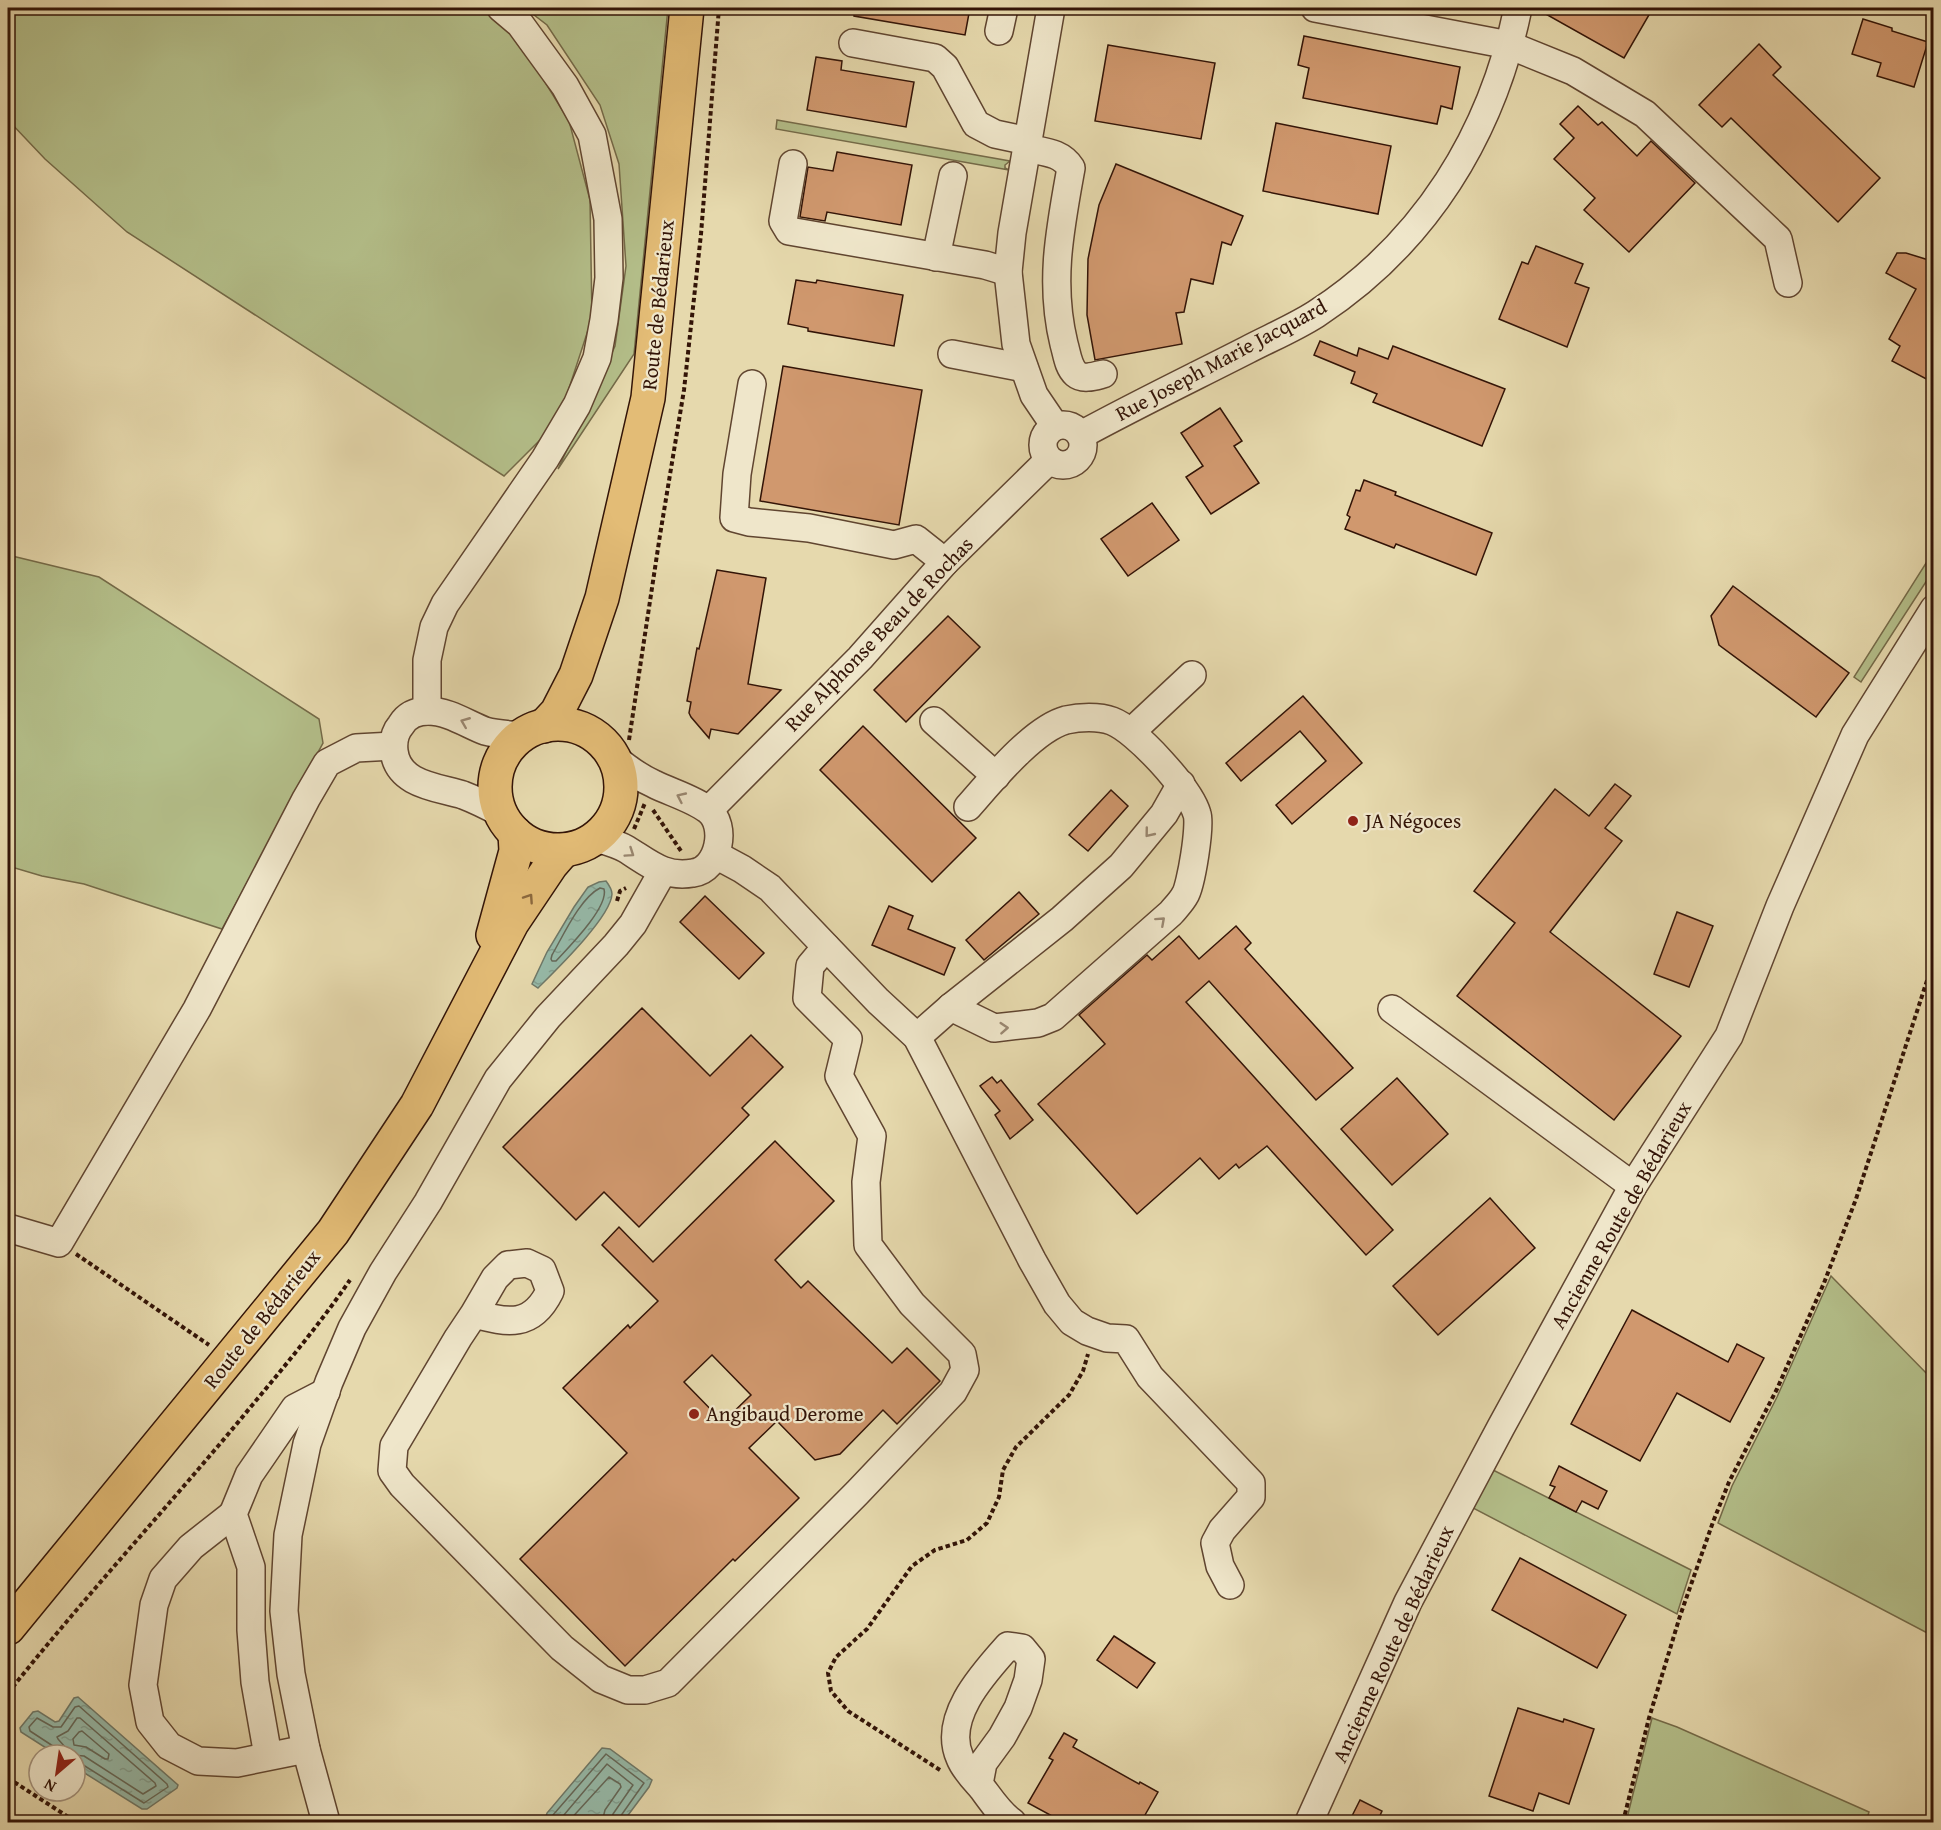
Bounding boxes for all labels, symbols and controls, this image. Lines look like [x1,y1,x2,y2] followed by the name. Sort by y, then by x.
[633,218,682,392] street label: Route de Bédarieux
[1110,290,1333,428] street label: Rue Joseph Marie Jacquard
[777,529,980,738] street label: Rue Alphonse Beau de Rochas
[461,717,472,729] one-way arrow
[676,792,687,804] one-way arrow
[1362,805,1461,836] place label: JA Négoces
[1346,814,1360,828] marker: JA Négoces
[1145,826,1156,837] one-way arrow
[624,846,635,857] one-way arrow
[521,894,533,904] one-way arrow
[1155,917,1165,928] one-way arrow
[1000,1021,1009,1034] one-way arrow
[1542,1095,1699,1335] street label: Ancienne Route de Bédarieux
[196,1242,328,1395] street label: Route de Bédarieux
[706,1398,864,1429] place label: Angibaud Derome
[687,1407,701,1421] marker: Angibaud Derome
[1324,1520,1461,1768] street label: Ancienne Route de Bédarieux
[27,1743,87,1803] north arrow
[39,1773,60,1799] text: N

